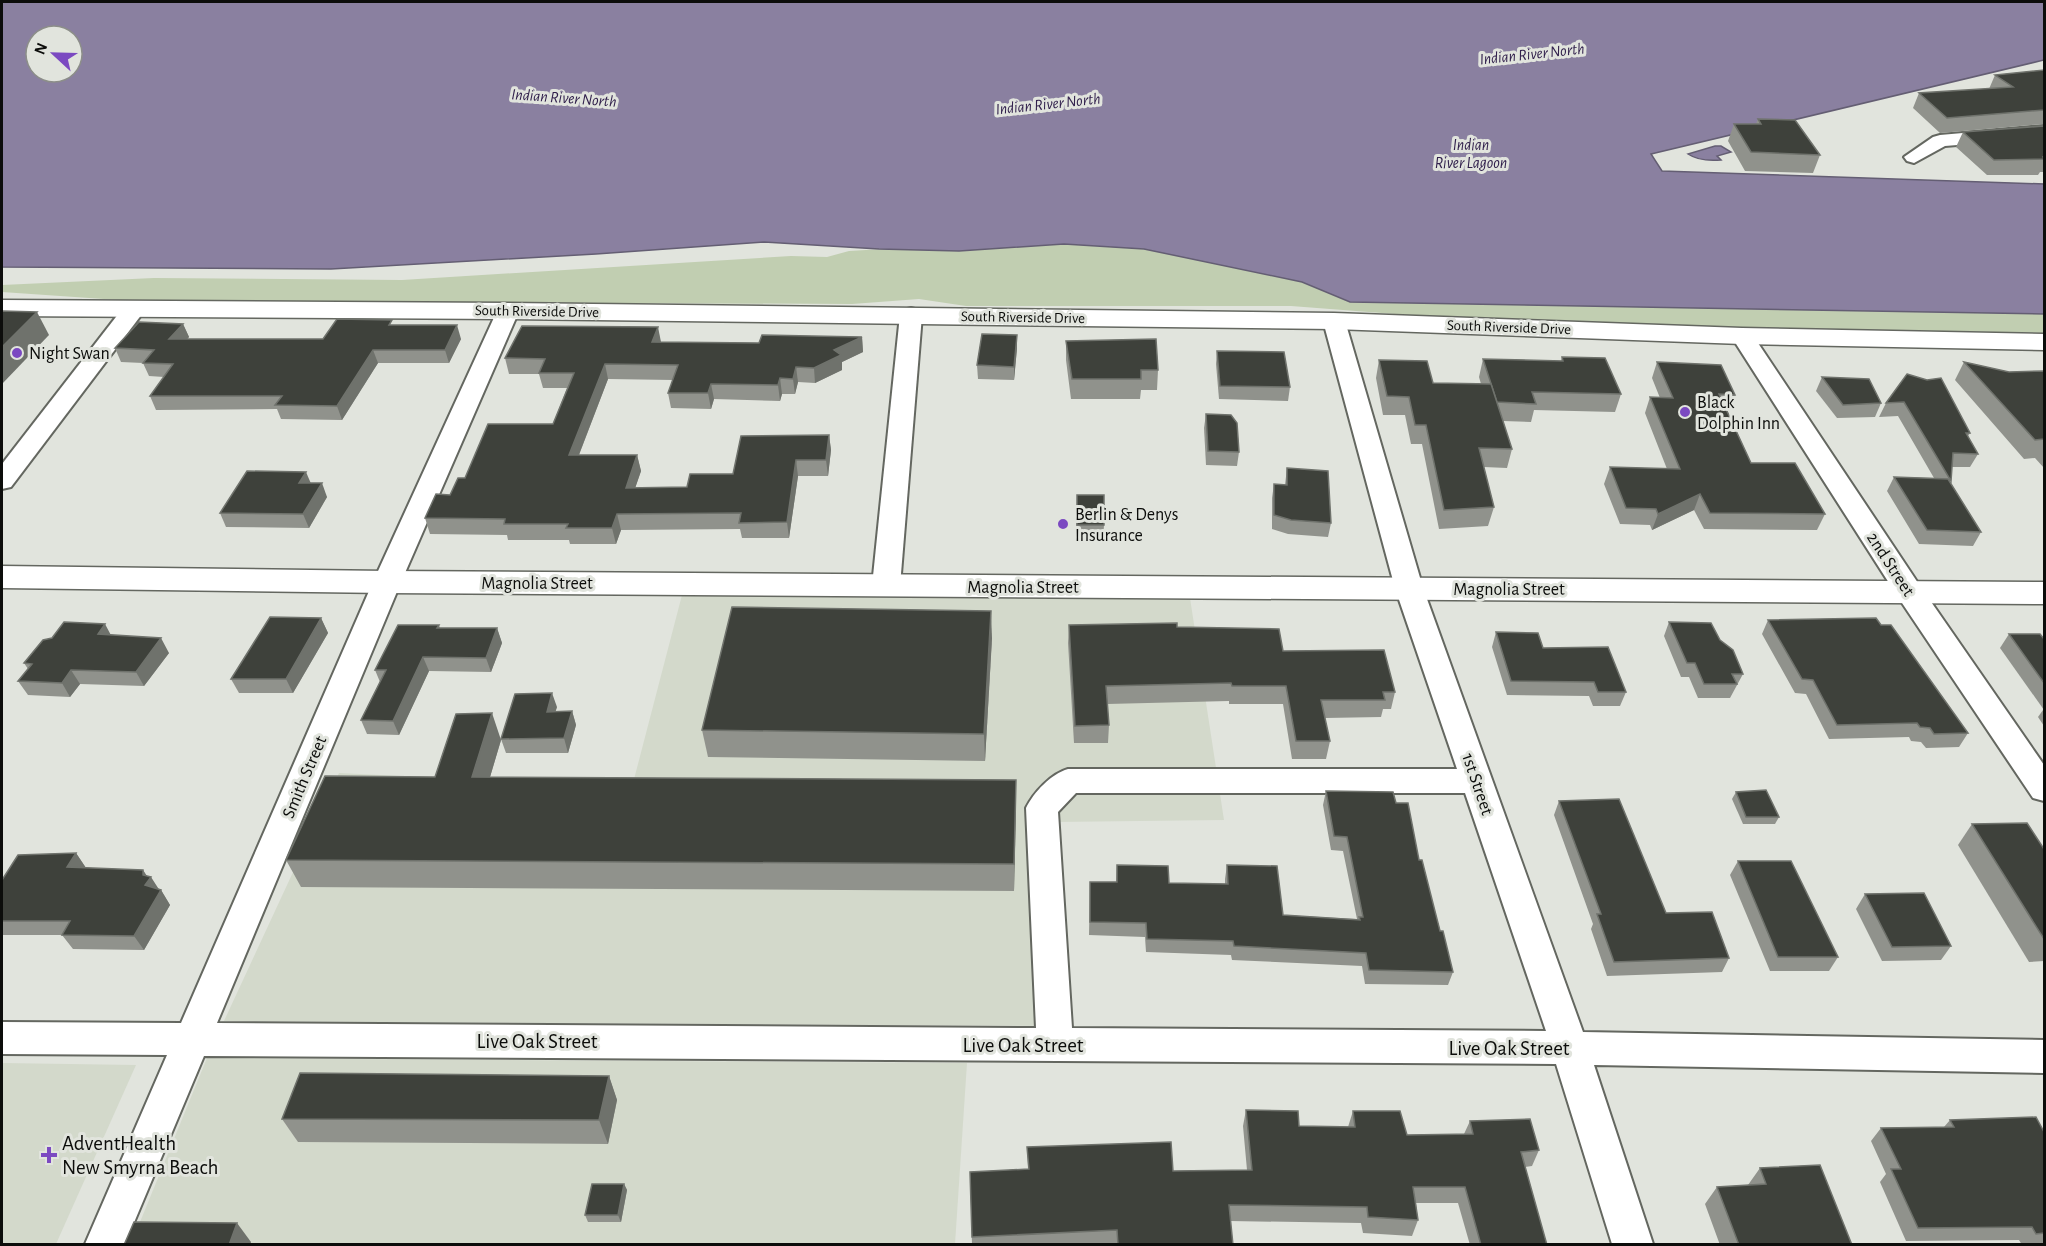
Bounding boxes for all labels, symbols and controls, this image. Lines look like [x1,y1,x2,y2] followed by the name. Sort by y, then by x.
[24,24,84,84] north arrow
[32,41,51,57] text: N
[1479,41,1585,67] water label: Indian River North
[511,86,617,110] water label: Indian River North
[995,91,1101,117] water label: Indian River North
[1435,137,1507,171] water label: Indian River Lagoon
[475,303,599,320] street label: South Riverside Drive
[961,309,1085,326] street label: South Riverside Drive
[1447,318,1571,337] street label: South Riverside Drive
[29,345,110,363] place label: Night Swan
[10,346,24,360] marker: Night Swan
[1697,394,1780,433] place label: Black Dolphin Inn
[1678,405,1692,419] marker: Black Dolphin Inn
[1075,506,1178,545] place label: Berlin & Denys Insurance
[1056,517,1070,531] marker: Berlin & Denys Insurance
[1863,529,1917,600] street label: 2nd Street
[481,575,593,593] street label: Magnolia Street
[967,579,1079,597] street label: Magnolia Street
[1453,581,1565,599] street label: Magnolia Street
[280,733,330,821] street label: Smith Street
[1458,751,1496,818] street label: 1st Street
[476,1031,598,1052] street label: Live Oak Street
[962,1035,1084,1056] street label: Live Oak Street
[1448,1038,1570,1059] street label: Live Oak Street
[62,1133,219,1178] place label: AdventHealth New Smyrna Beach
[40,1146,58,1164] marker: AdventHealth New Smyrna Beach

